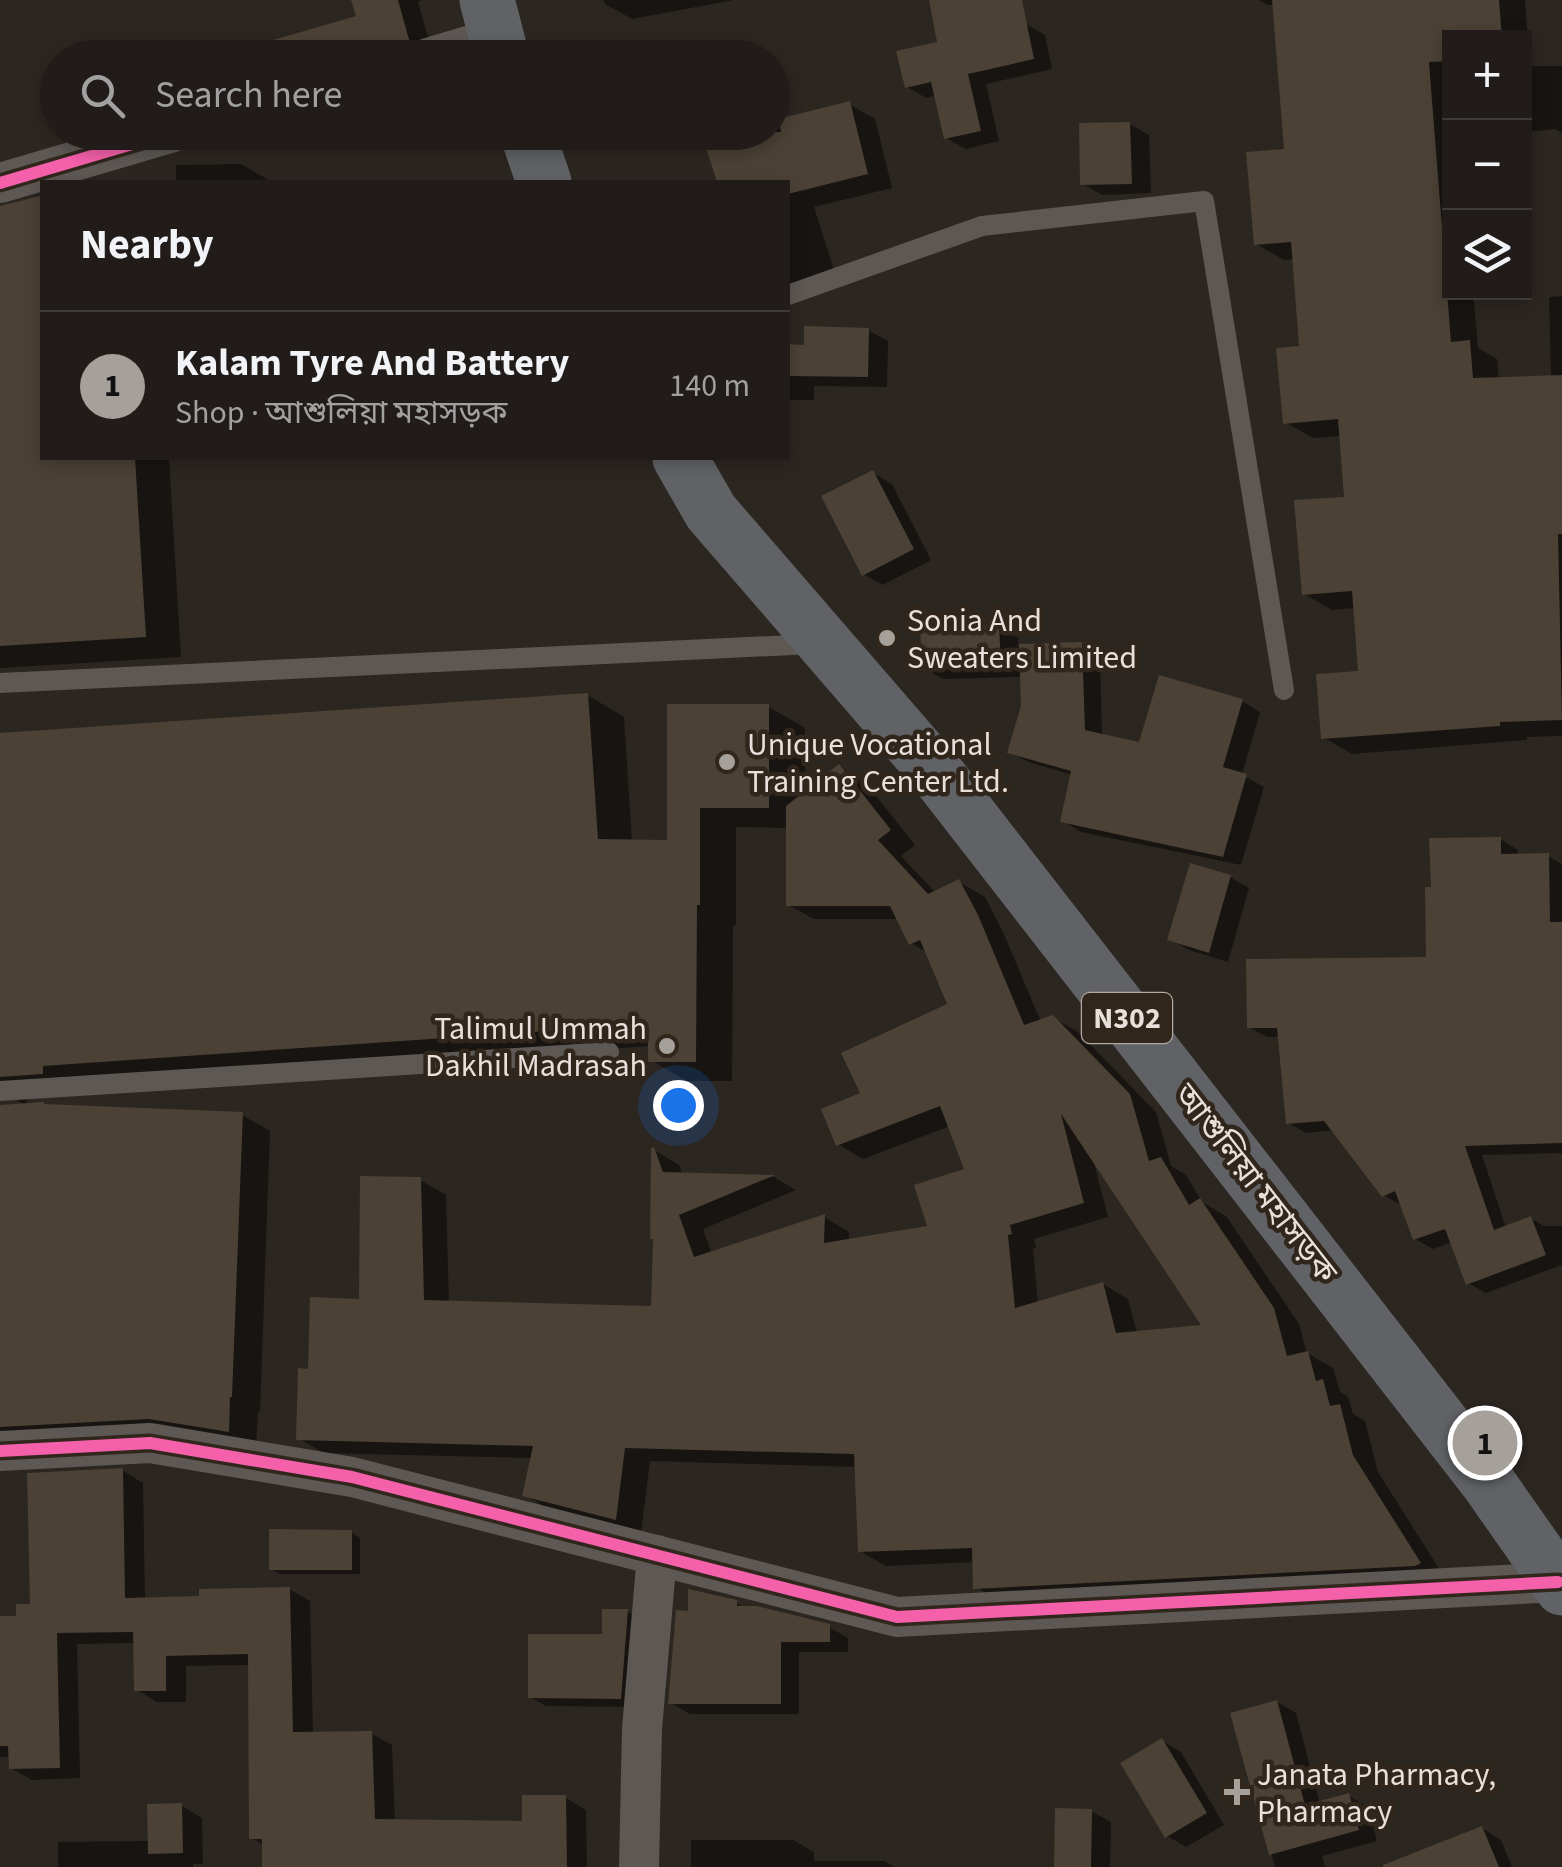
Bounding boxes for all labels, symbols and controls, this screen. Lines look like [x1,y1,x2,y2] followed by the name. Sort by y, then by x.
[1442,30,1532,300] map controls
[1442,30,1532,120] button: +
[40,40,790,150] search box
[75,68,130,123] icon: search
[155,68,342,122] text: Search here
[1442,120,1532,210] button: −
[1442,210,1532,300] button: layers
[80,215,214,275] text: Nearby
[175,336,569,390] text: Kalam Tyre And Battery
[104,363,121,409] text: 1
[669,363,750,409] text: 140 m
[175,390,507,436] text: Shop · আশুলিয়া মহাসড়ক
[907,598,1137,681] place label: Sonia And Sweaters Limited
[876,627,898,649] marker: Sonia And Sweaters Limited
[747,722,1009,805] place label: Unique Vocational Training Center Ltd.
[716,751,738,773] marker: Unique Vocational Training Center Ltd.
[1082,993,1172,1043] road number: N302
[425,1006,647,1089] place label: Talimul Ummah Dakhil Madrasah
[656,1035,678,1057] marker: Talimul Ummah Dakhil Madrasah
[1162,1073,1349,1294] street label: আশুলিয়া মহাসড়ক
[653,1080,704,1131] your location
[1452,1406,1518,1480] pin: 1
[1257,1752,1496,1835] place label: Janata Pharmacy, Pharmacy
[1226,1781,1248,1803] marker: Janata Pharmacy, Pharmacy

